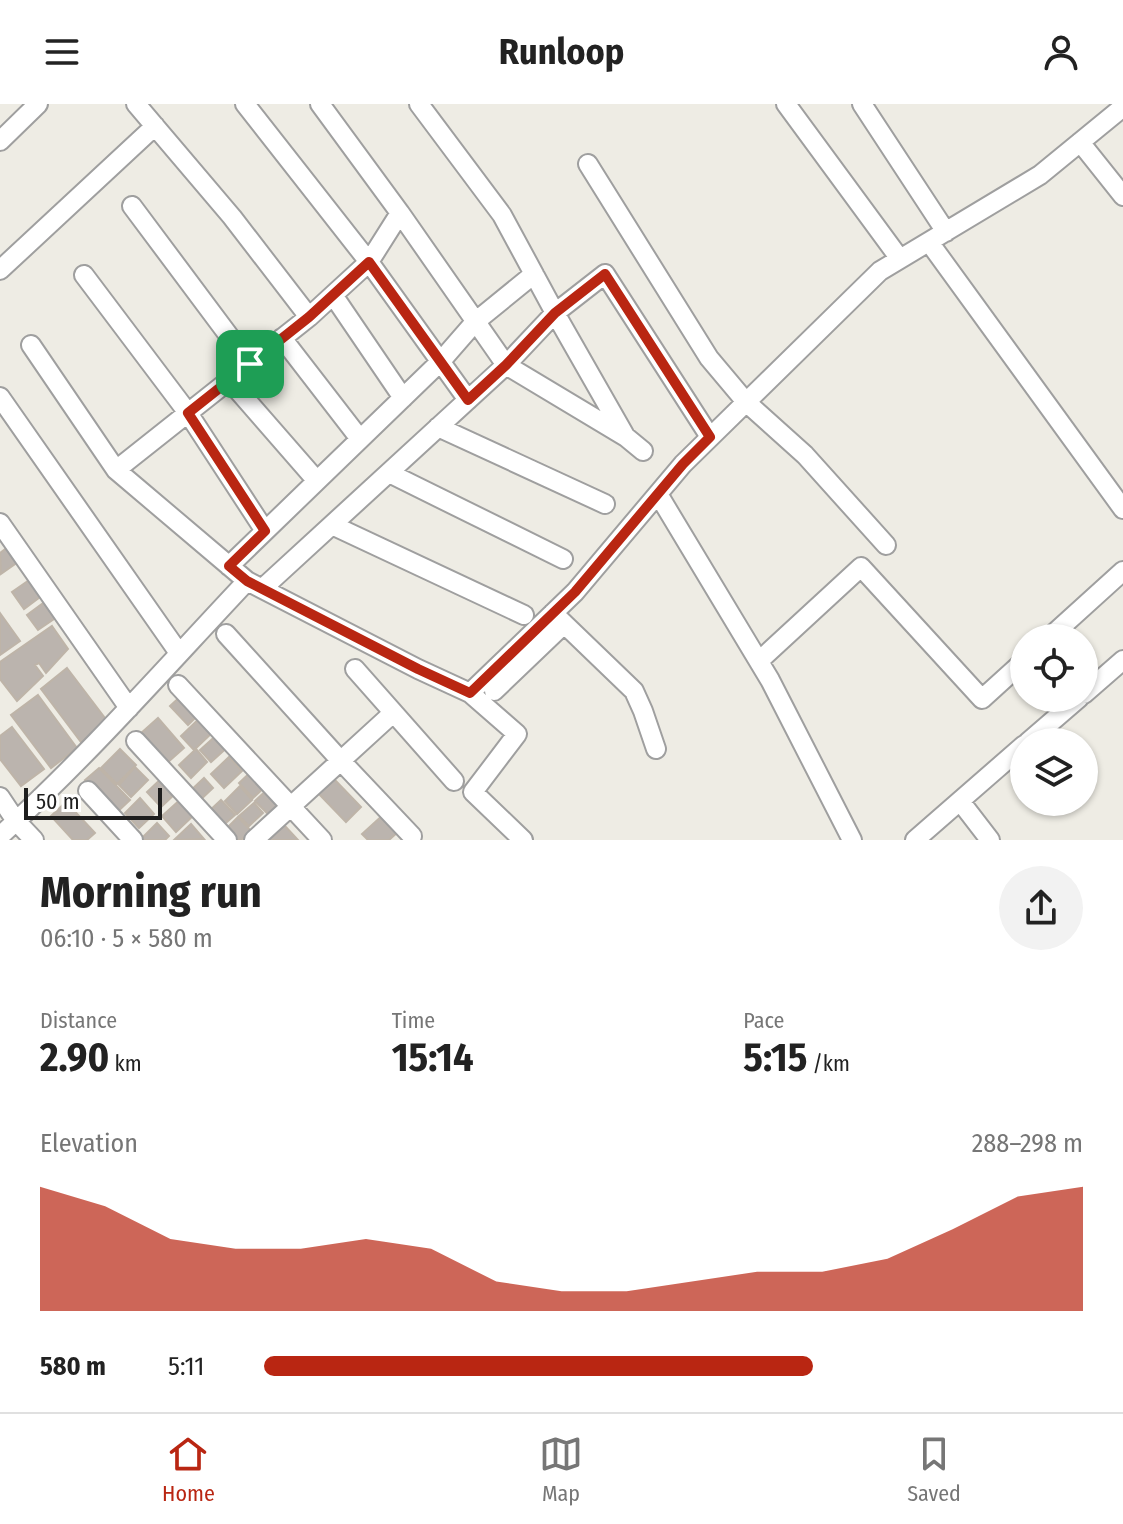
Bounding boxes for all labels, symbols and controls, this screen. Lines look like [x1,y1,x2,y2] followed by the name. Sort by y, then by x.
[40,30,84,74] icon: menu
[499,30,624,74] text: Runloop
[1039,30,1083,74] icon: person
[216,330,284,398] pin
[228,342,272,386] icon: arrive
[1010,624,1098,816] map controls
[1010,624,1098,712] button: locate
[1010,728,1098,816] button: layers
[24,784,162,820] scale bar
[36,788,80,815] text: 50 m
[40,866,262,919] text: Morning run
[999,866,1083,950] button: share
[40,923,213,954] text: 06:10 · 5 × 580 m
[40,1007,117,1034] text: Distance
[392,1007,435,1034] text: Time
[743,1007,784,1034] text: Pace
[40,1034,109,1082] text: 2.90
[392,1034,474,1082] text: 15:14
[743,1034,807,1082] text: 5:15
[109,1050,142,1077] text: km
[807,1050,850,1077] text: /km
[40,1128,138,1159] text: Elevation
[972,1128,1083,1159] text: 288–298 m
[40,1351,106,1382] text: 580 m
[168,1351,204,1382] text: 5:11
[162,1432,215,1507] tab: Home
[539,1432,583,1507] tab: Map
[907,1432,961,1507] tab: Saved

